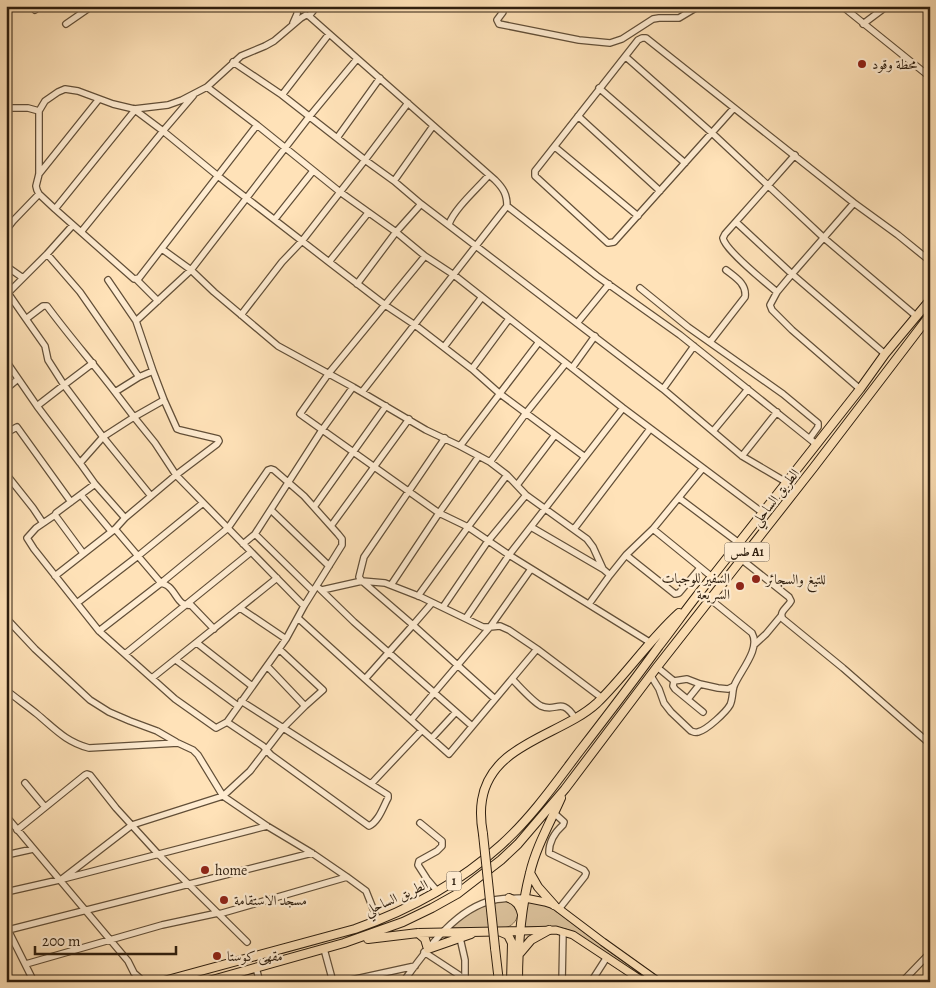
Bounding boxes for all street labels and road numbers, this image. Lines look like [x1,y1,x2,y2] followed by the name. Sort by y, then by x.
[747,465,806,532] street label: الطريق الساحلي
[724,542,770,562] road number: طس A1
[446,871,462,890] road number: 1
[361,875,432,923] street label: الطريق الساحلي

